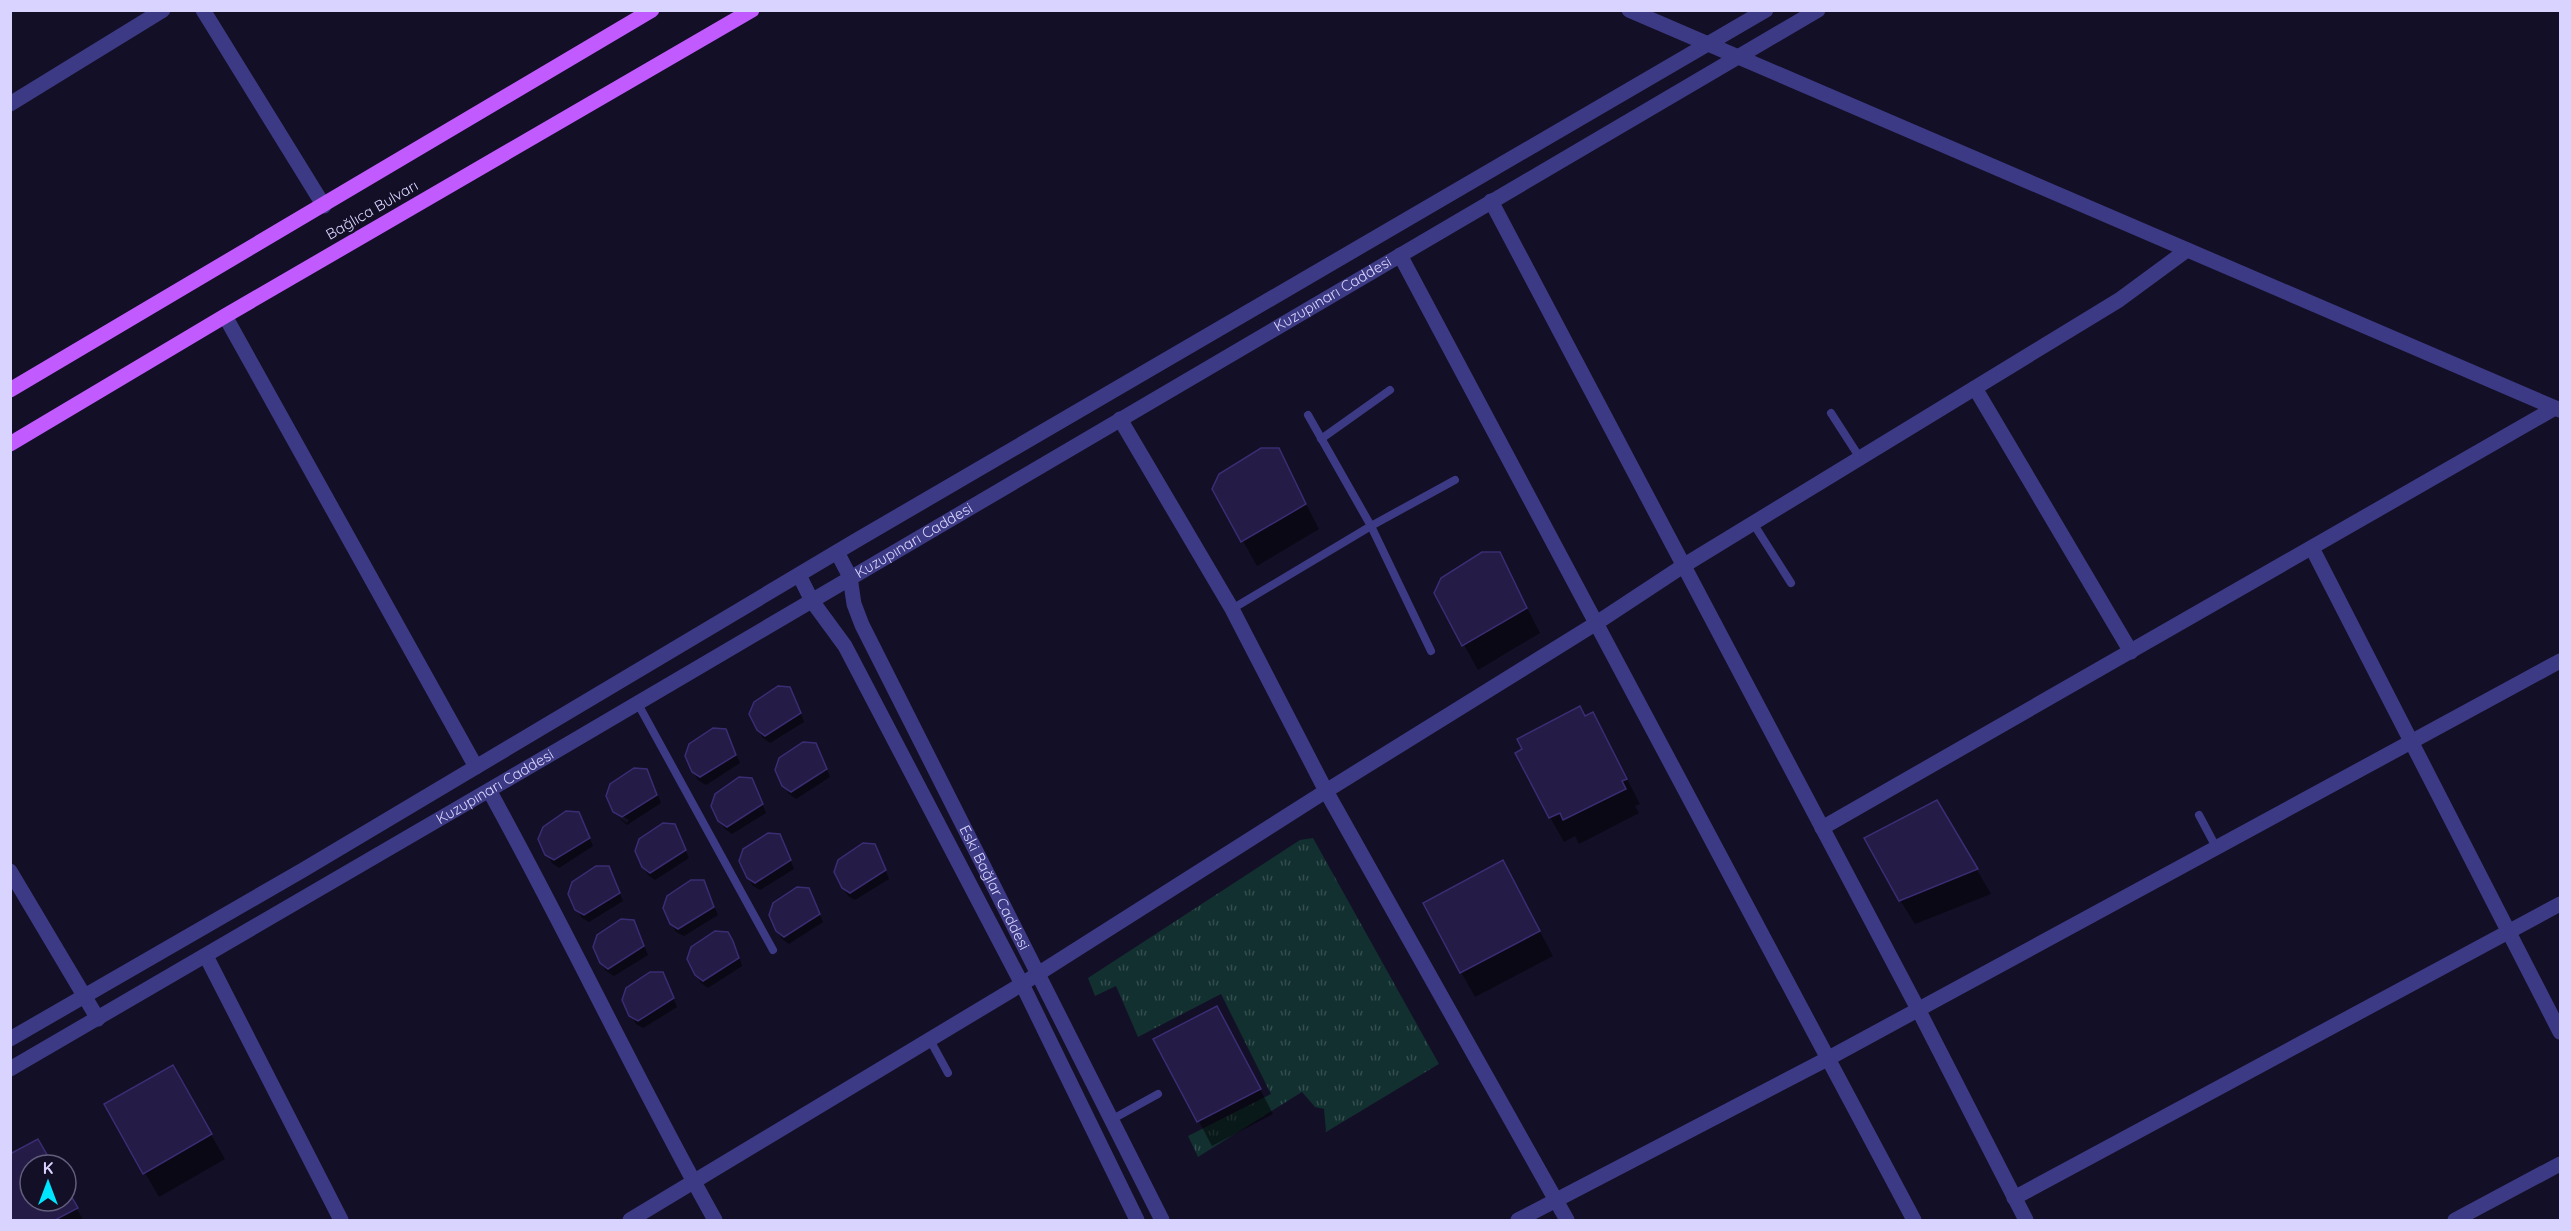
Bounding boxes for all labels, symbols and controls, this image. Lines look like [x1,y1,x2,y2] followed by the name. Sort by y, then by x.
[322,176,421,244] street label: Bağlıca Bulvarı
[1270,252,1395,335] street label: Kuzupınarı Caddesi
[851,498,976,582] street label: Kuzupınarı Caddesi
[432,745,557,828] street label: Kuzupınarı Caddesi
[955,822,1034,953] street label: Eski Bağlar Caddesi
[18,1153,78,1213] north arrow
[43,1158,53,1178] text: K

